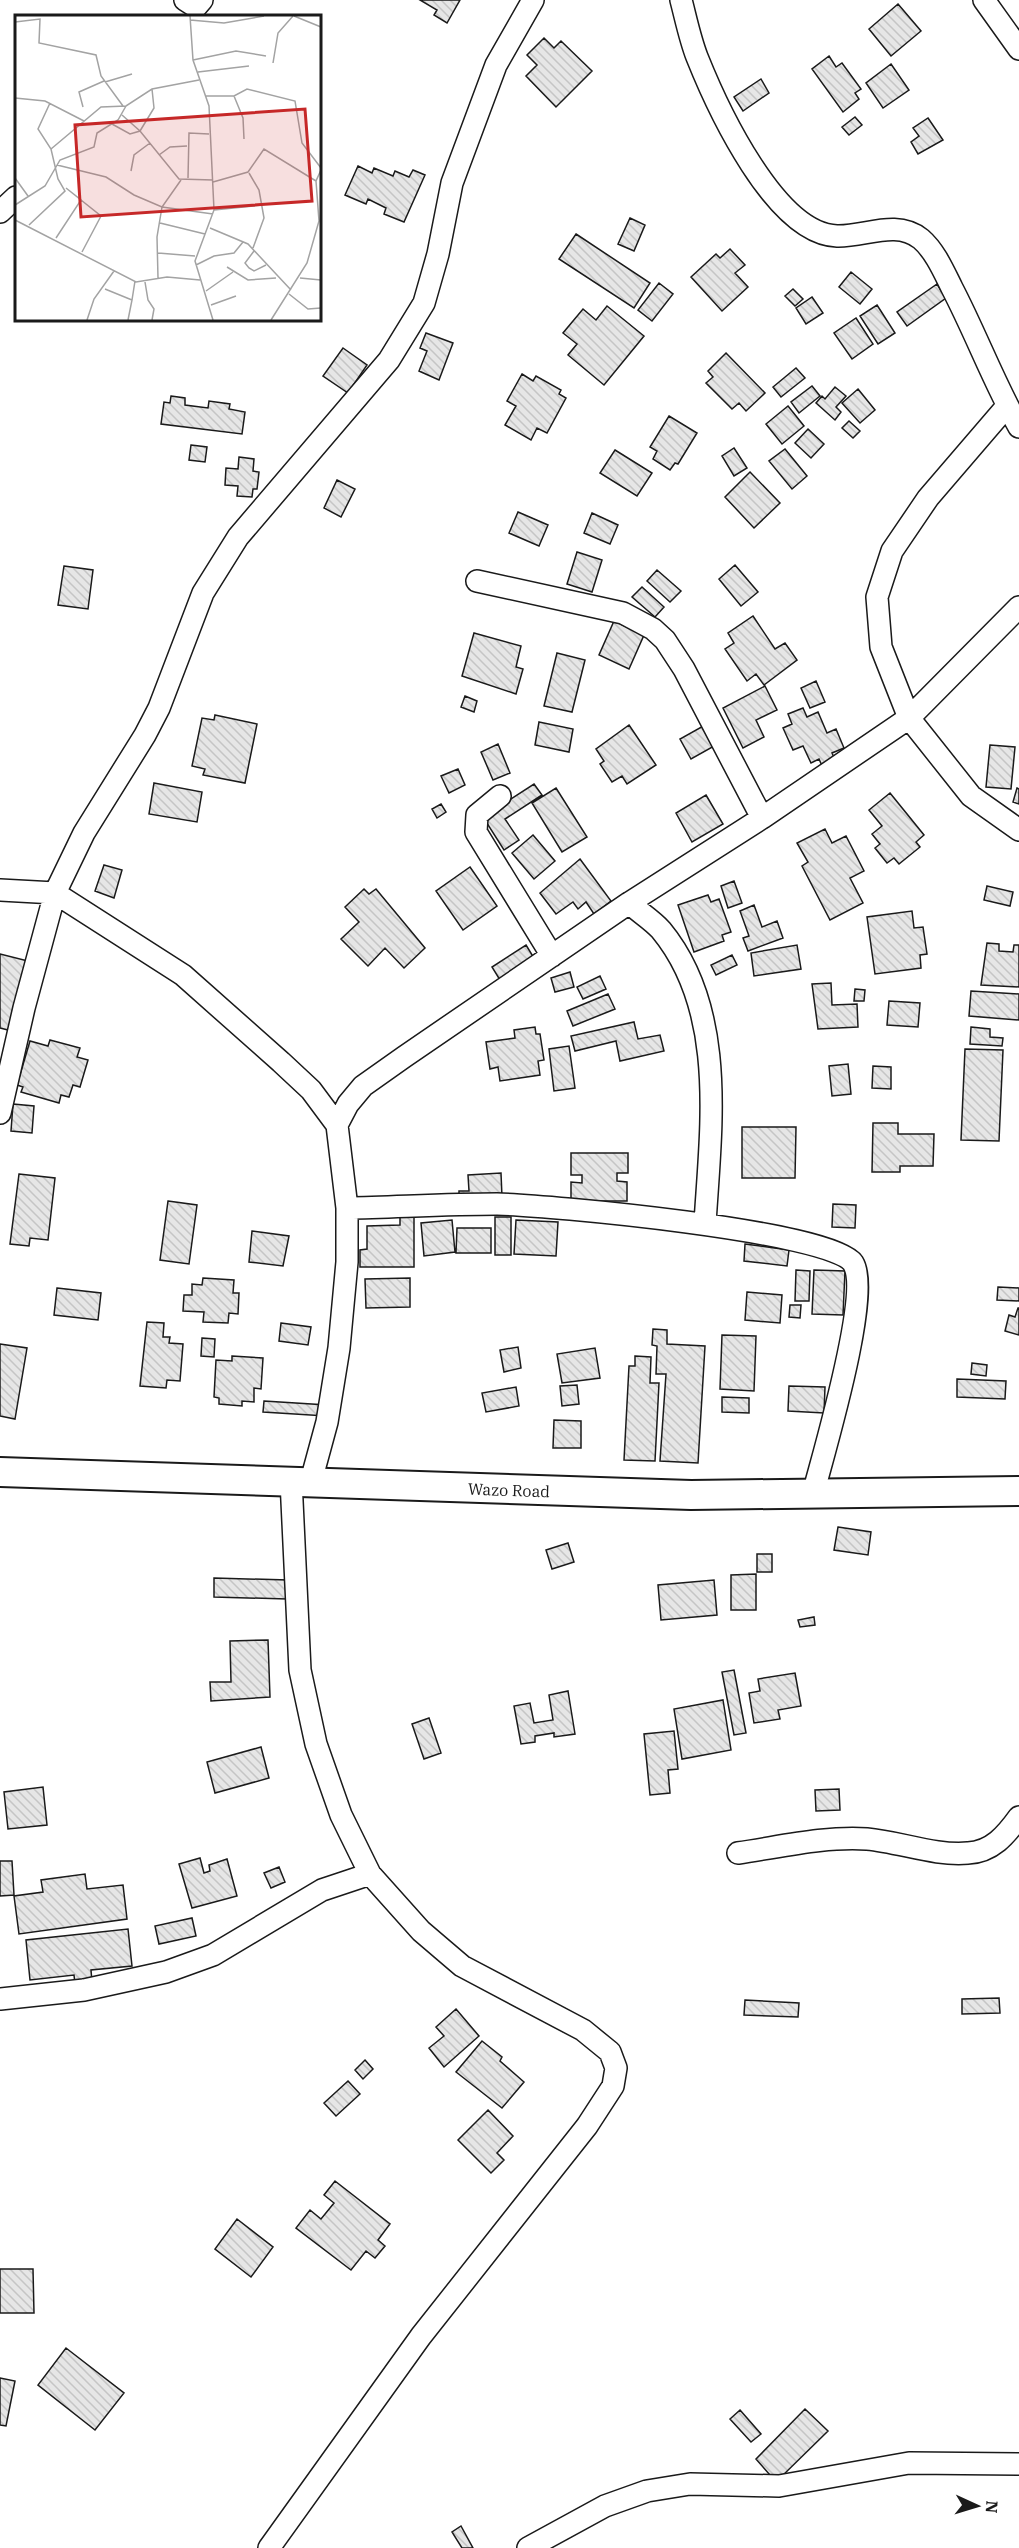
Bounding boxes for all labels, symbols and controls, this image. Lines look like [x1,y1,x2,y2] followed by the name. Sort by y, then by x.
[15,15,321,321] inset map
[468,1479,551,1501] street label: Wazo Road
[947,2476,1007,2536] north arrow
[982,2500,1002,2514] text: N

